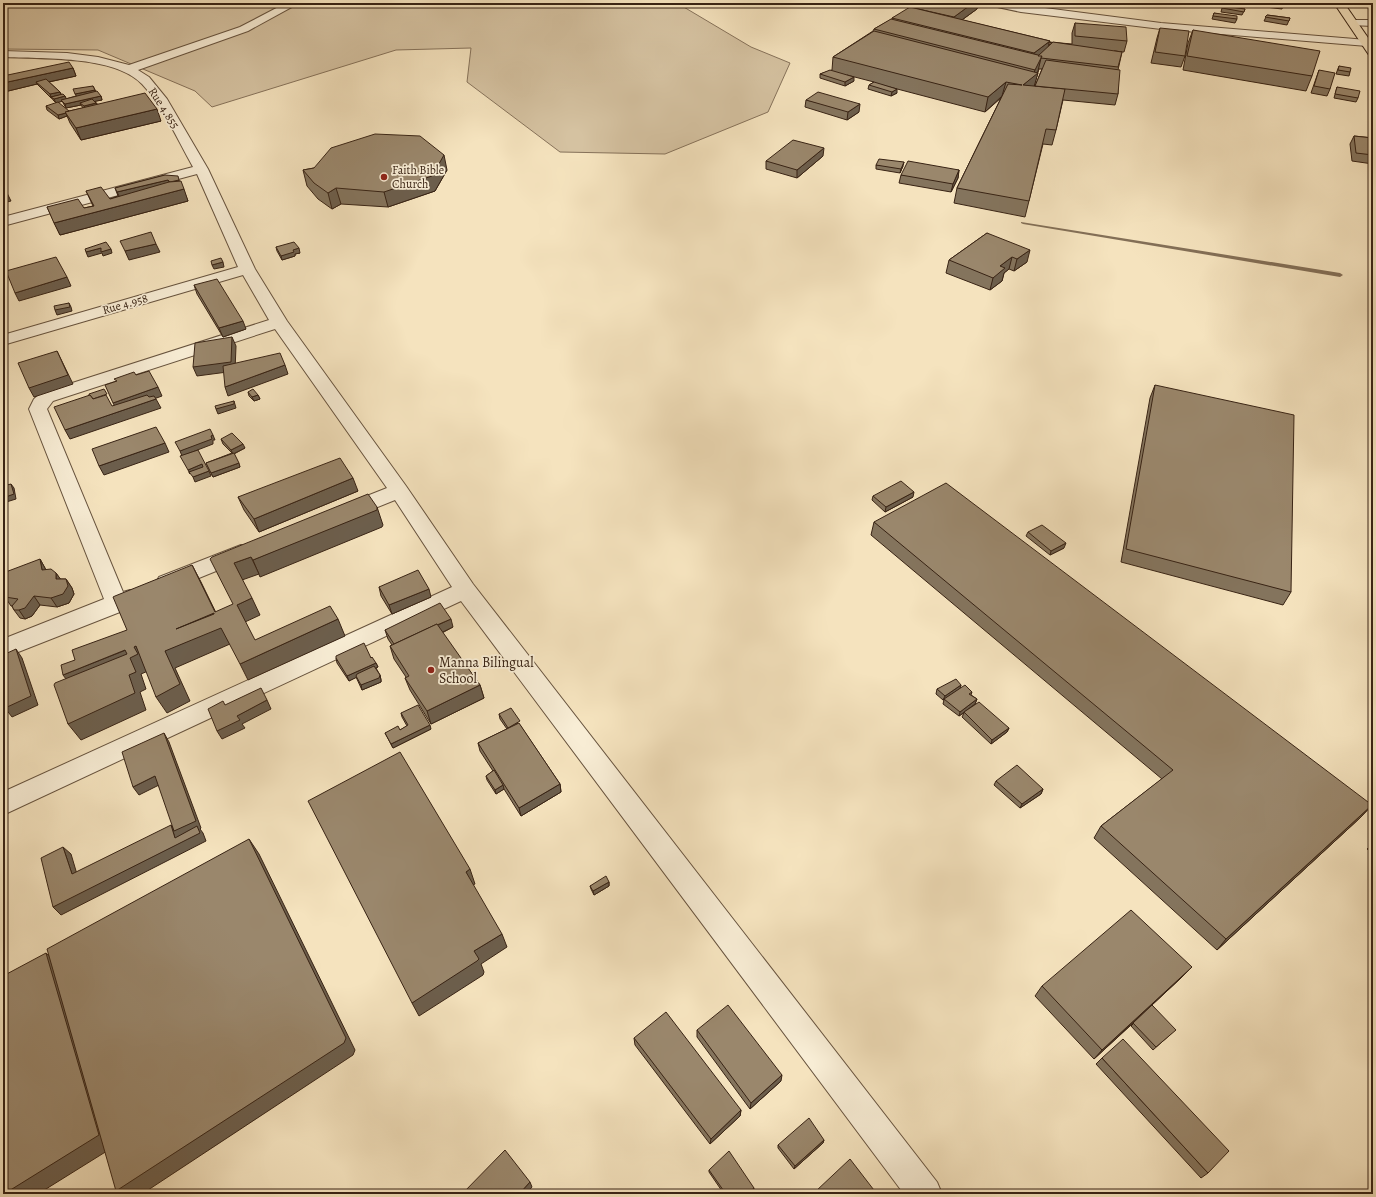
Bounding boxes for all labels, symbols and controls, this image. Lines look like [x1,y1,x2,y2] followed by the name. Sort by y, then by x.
[145,84,183,132] street label: Rue 4.855
[392,162,444,192] place label: Faith Bible Church
[379,172,389,182] marker: Faith Bible Church
[100,290,150,318] street label: Rue 4.958
[439,653,534,688] place label: Manna Bilingual School
[426,665,436,675] marker: Manna Bilingual School

